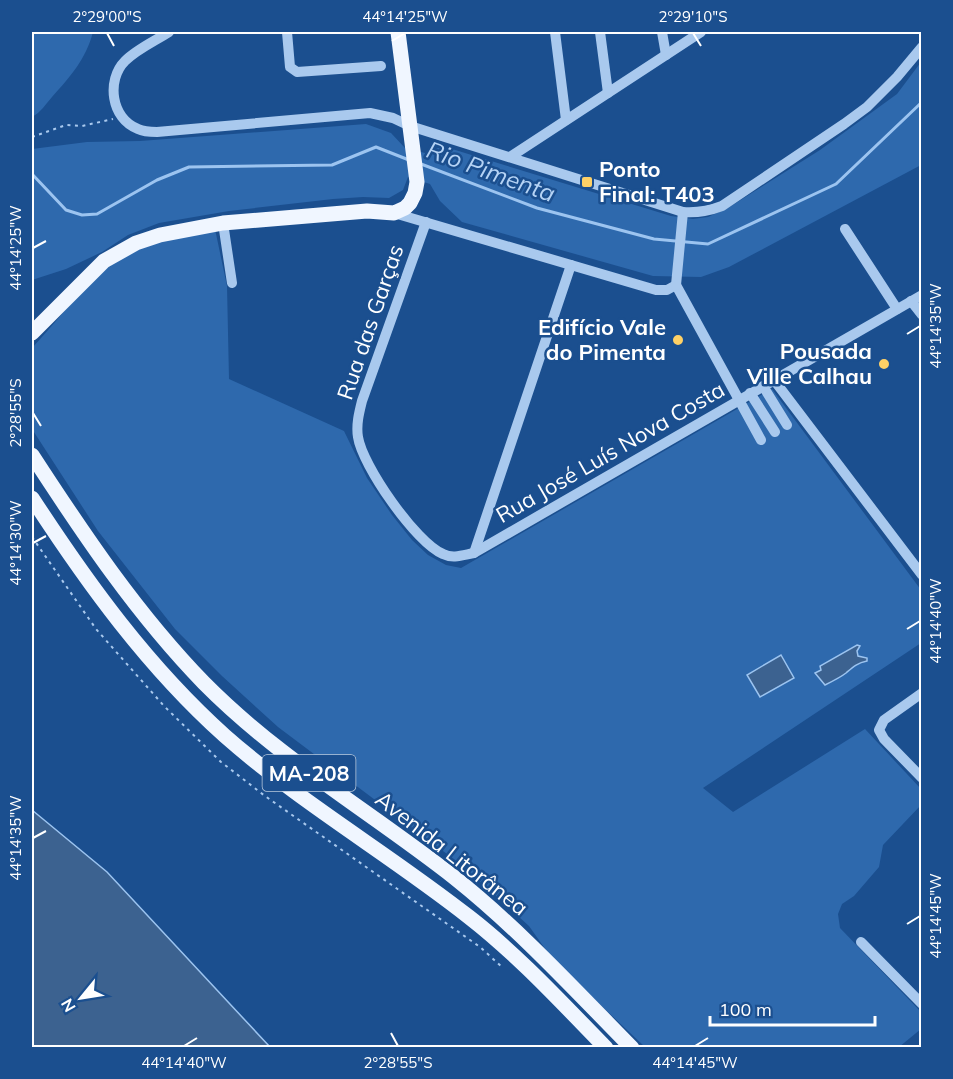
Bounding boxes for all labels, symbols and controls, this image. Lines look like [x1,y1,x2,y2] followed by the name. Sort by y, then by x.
[72,7,142,26] text: 2°29'00"S
[362,7,448,26] text: 44°14'25"W
[658,7,728,26] text: 2°29'10"S
[423,134,559,208] water label: Rio Pimenta
[599,155,715,208] place label: Ponto Final: T403
[580,175,594,189] marker: Ponto Final: T403
[6,205,25,291] text: 44°14'25"W
[330,241,410,403] street label: Rua das Garças
[926,283,945,369] text: 44°14'35"W
[538,313,666,366] place label: Edifício Vale do Pimenta
[671,333,685,347] marker: Edifício Vale do Pimenta
[746,337,872,390] place label: Pousada Ville Calhau
[877,357,891,371] marker: Pousada Ville Calhau
[491,375,729,529] street label: Rua José Luís Nova Costa
[6,378,25,448] text: 2°28'55"S
[6,500,25,586] text: 44°14'30"W
[926,578,945,664] text: 44°14'40"W
[262,755,356,791] road number: MA-208
[370,785,534,921] street label: Avenida Litorânea
[6,795,25,881] text: 44°14'35"W
[926,873,945,959] text: 44°14'45"W
[51,968,111,1028] north arrow
[710,989,875,1027] scale bar
[56,995,80,1016] text: N
[719,998,772,1021] text: 100 m
[141,1053,227,1072] text: 44°14'40"W
[363,1053,433,1072] text: 2°28'55"S
[652,1053,738,1072] text: 44°14'45"W

